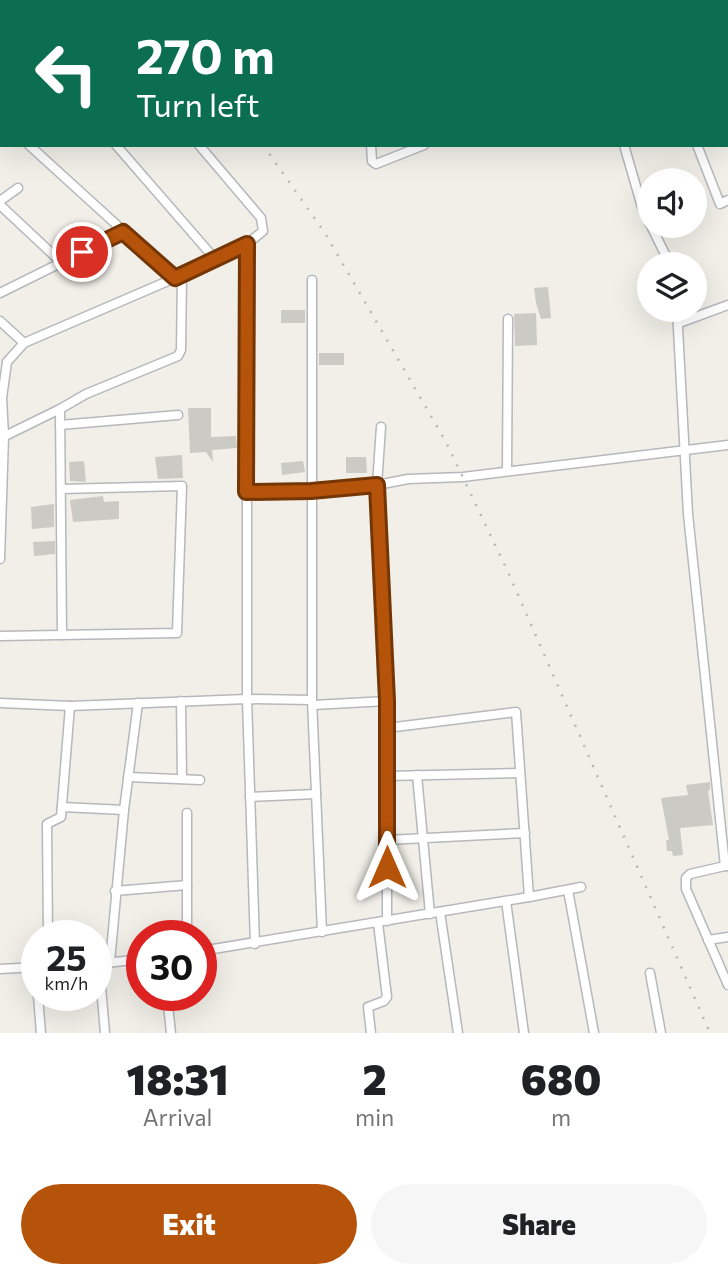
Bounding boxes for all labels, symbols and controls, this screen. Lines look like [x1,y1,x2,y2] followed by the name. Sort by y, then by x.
[136,24,275,84] text: 270 m
[21,28,112,119] icon: left
[136,84,260,124] text: Turn left
[637,168,707,322] map controls
[637,168,707,238] button: sound
[52,222,112,282] pin
[63,233,101,271] icon: arrive
[637,252,707,322] button: layers
[350,830,424,904] position arrow
[126,920,217,1011] speed limit sign: 30
[46,935,87,978] text: 25
[45,972,88,994] text: km/h
[127,1052,229,1104] text: 18:31
[363,1052,387,1104] text: 2
[521,1052,601,1104] text: 680
[143,1103,212,1131] text: Arrival
[355,1103,394,1131] text: min
[551,1103,571,1131] text: m
[21,1184,357,1264] button: Exit
[371,1184,707,1264] button: Share

